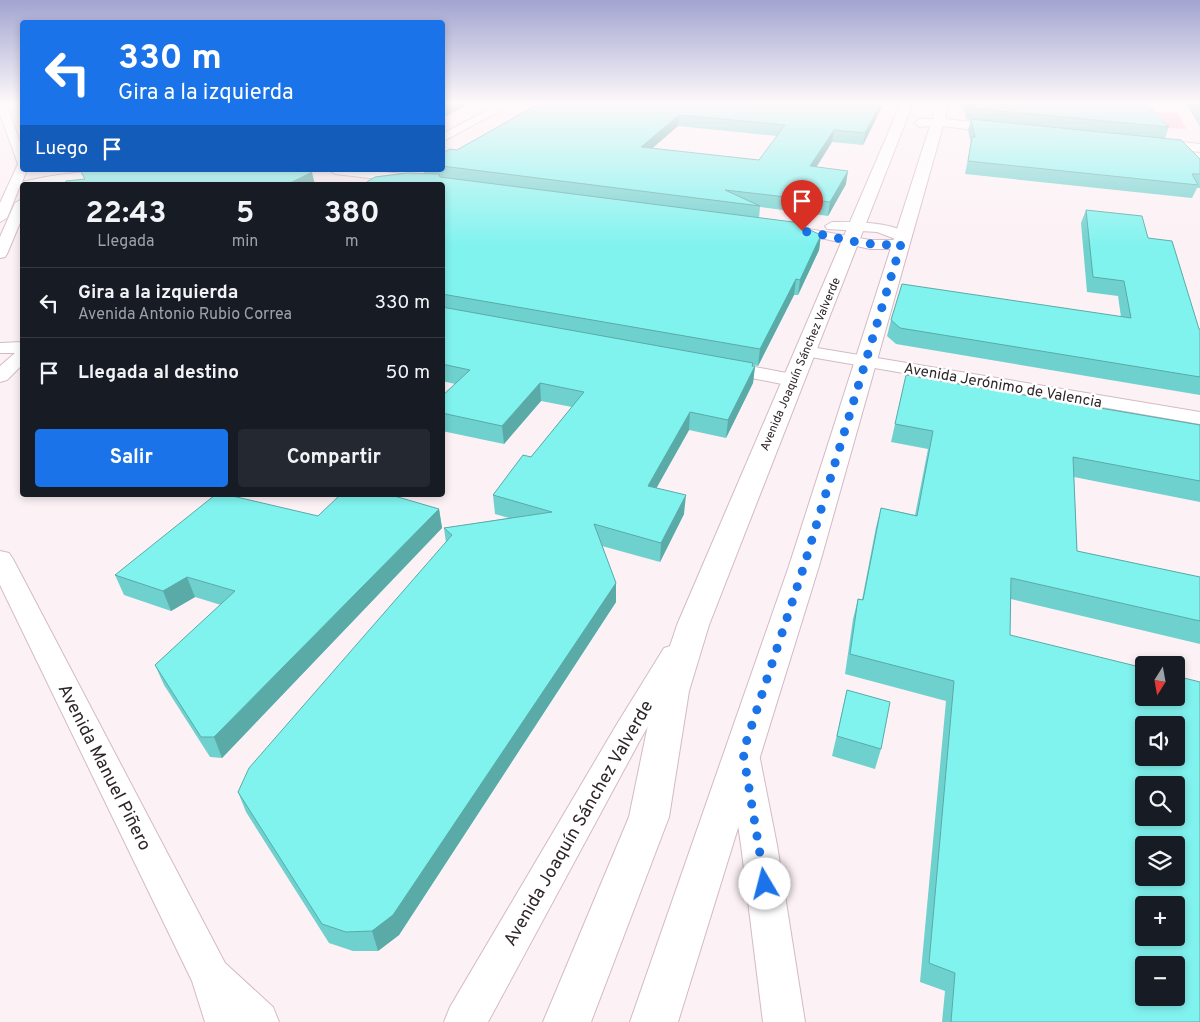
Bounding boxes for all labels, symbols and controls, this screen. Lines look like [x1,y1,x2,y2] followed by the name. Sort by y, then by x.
[118,37,222,81] text: 330 m
[35,40,100,105] icon: left
[118,80,294,107] text: Gira a la izquierda
[98,135,126,163] icon: arrive
[35,137,88,161] text: Luego
[781,180,823,231] pin
[788,187,816,215] icon: arrive
[85,196,167,233] text: 22:43
[236,196,254,233] text: 5
[324,196,380,233] text: 380
[97,232,154,252] text: Llegada
[232,232,258,252] text: min
[345,232,358,252] text: m
[757,275,845,453] street label: Avenida Joaquín Sánchez Valverde
[78,281,238,305] text: Gira a la izquierda
[35,289,63,317] icon: left
[375,291,430,315] text: 330 m
[78,305,292,325] text: Avenida Antonio Rubio Correa
[35,359,63,387] icon: arrive
[902,360,1103,413] street label: Avenida Jerónimo de Valencia
[78,361,239,385] text: Llegada al destino
[385,361,430,385] text: 50 m
[35,429,228,487] button: Salir
[238,429,430,487] button: Compartir
[1135,656,1185,706] north arrow
[1135,656,1185,1006] map controls
[52,681,156,855] street label: Avenida Manuel Piñero
[499,697,659,951] street label: Avenida Joaquín Sánchez Valverde
[1135,716,1185,766] button: sound
[1135,776,1185,826] button: search
[1135,836,1185,886] button: layers
[738,857,790,909] position arrow
[1135,896,1185,946] button: +
[1135,956,1185,1006] button: −

